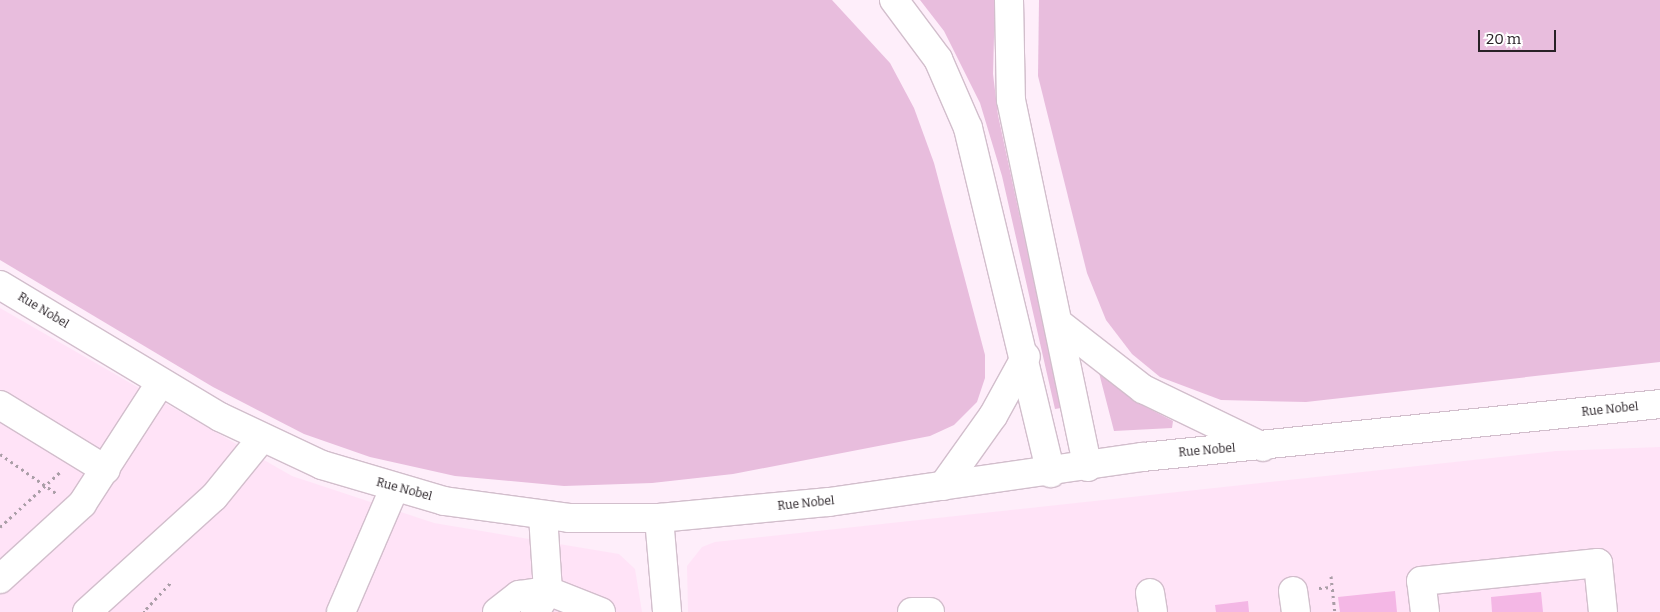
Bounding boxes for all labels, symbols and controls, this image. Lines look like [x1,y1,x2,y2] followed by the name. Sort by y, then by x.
[1480,20,1558,52] scale bar
[1486,30,1521,48] text: 20 m
[15,290,71,332] street label: Rue Nobel
[1581,400,1639,420] street label: Rue Nobel
[1178,441,1236,461] street label: Rue Nobel
[374,476,434,504] street label: Rue Nobel
[777,494,835,514] street label: Rue Nobel

